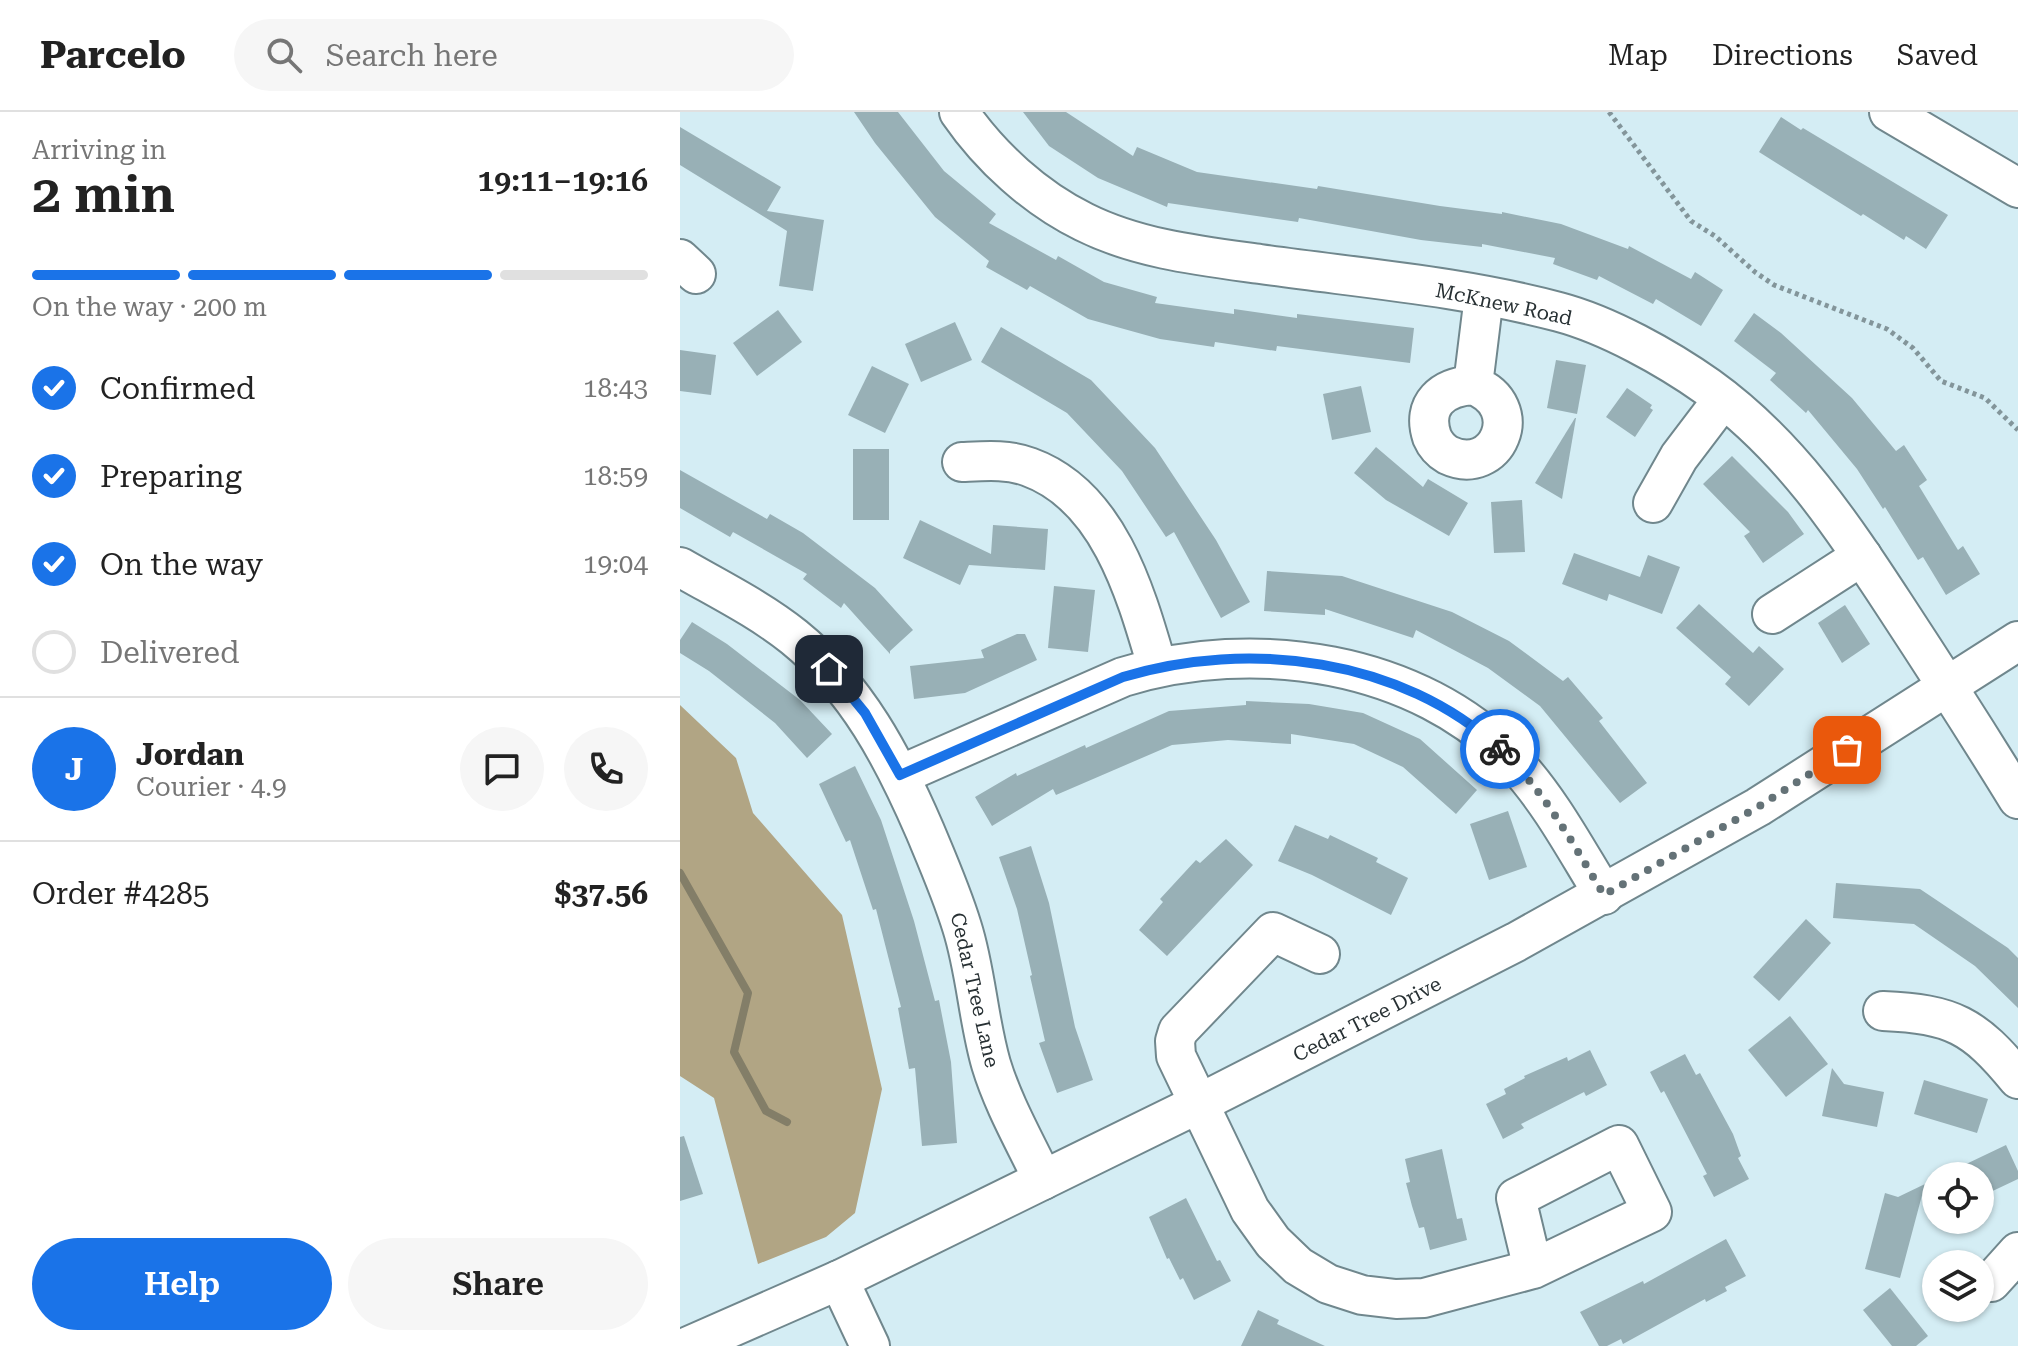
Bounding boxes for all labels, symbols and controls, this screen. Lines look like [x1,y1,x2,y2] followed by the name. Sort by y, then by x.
[234,19,794,91] search box
[40,33,186,77] text: Parcelo
[262,33,306,77] icon: search
[326,38,498,73] text: Search here
[1608,39,1668,72] text: Map
[1712,39,1853,72] text: Directions
[1897,39,1978,72] text: Saved
[32,135,166,165] text: Arriving in
[478,163,648,198] text: 19:11–19:16
[32,164,175,225] text: 2 min
[1434,278,1575,330] street label: McKnew Road
[32,292,267,322] text: On the way · 200 m
[32,366,76,410] icon: check
[100,371,255,406] text: Confirmed
[583,373,648,403] text: 18:43
[32,454,76,498] icon: check
[100,459,242,494] text: Preparing
[583,461,648,491] text: 18:59
[32,542,76,586] icon: check
[100,547,263,582] text: On the way
[583,549,648,579] text: 19:04
[100,635,239,670] text: Delivered
[795,635,863,703] pin
[807,647,851,691] icon: home
[1460,709,1540,789] courier
[1813,716,1881,784] pin
[460,727,544,811] button: chat
[564,727,648,811] button: phone
[1478,727,1522,771] icon: bike
[1825,728,1869,772] icon: bag
[136,737,244,772] text: Jordan
[65,752,83,787] text: J
[136,772,286,802] text: Courier · 4.9
[32,876,210,911] text: Order #4285
[555,876,648,911] text: $37.56
[946,910,1004,1070] street label: Cedar Tree Lane
[1289,971,1445,1067] street label: Cedar Tree Drive
[1922,1162,1994,1322] map controls
[1922,1162,1994,1234] button: locate
[32,1238,332,1330] button: Help
[348,1238,648,1330] button: Share
[1922,1250,1994,1322] button: layers

